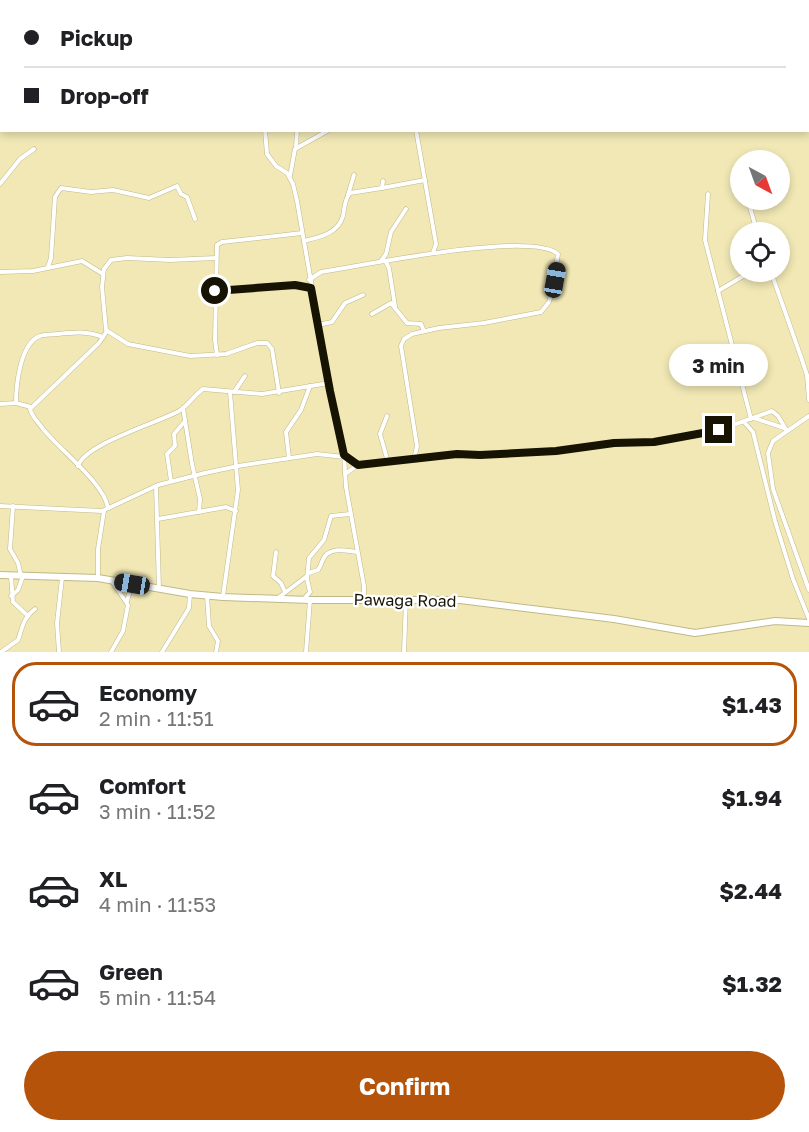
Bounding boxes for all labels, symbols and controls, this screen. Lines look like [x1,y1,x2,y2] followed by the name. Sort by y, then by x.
[60,24,133,51] text: Pickup
[60,82,149,109] text: Drop-off
[730,150,790,210] north arrow
[730,150,790,282] map controls
[730,222,790,282] button: locate
[543,261,567,299] car
[201,277,228,304] route start
[670,343,768,385] callout: 3 min
[692,353,745,377] text: 3 min
[705,416,732,443] route end
[113,572,151,596] car
[353,589,457,611] street label: Pawaga Road
[27,677,81,731] icon: car
[99,679,197,706] text: Economy
[722,691,782,718] text: $1.43
[99,706,214,730] text: 2 min · 11:51
[27,770,81,824] icon: car
[99,772,186,799] text: Comfort
[721,784,782,811] text: $1.94
[99,799,216,823] text: 3 min · 11:52
[27,863,81,917] icon: car
[99,865,127,892] text: XL
[719,877,782,904] text: $2.44
[99,892,216,916] text: 4 min · 11:53
[27,956,81,1010] icon: car
[99,958,163,985] text: Green
[722,970,782,997] text: $1.32
[99,985,216,1009] text: 5 min · 11:54
[24,1051,785,1120] button: Confirm

